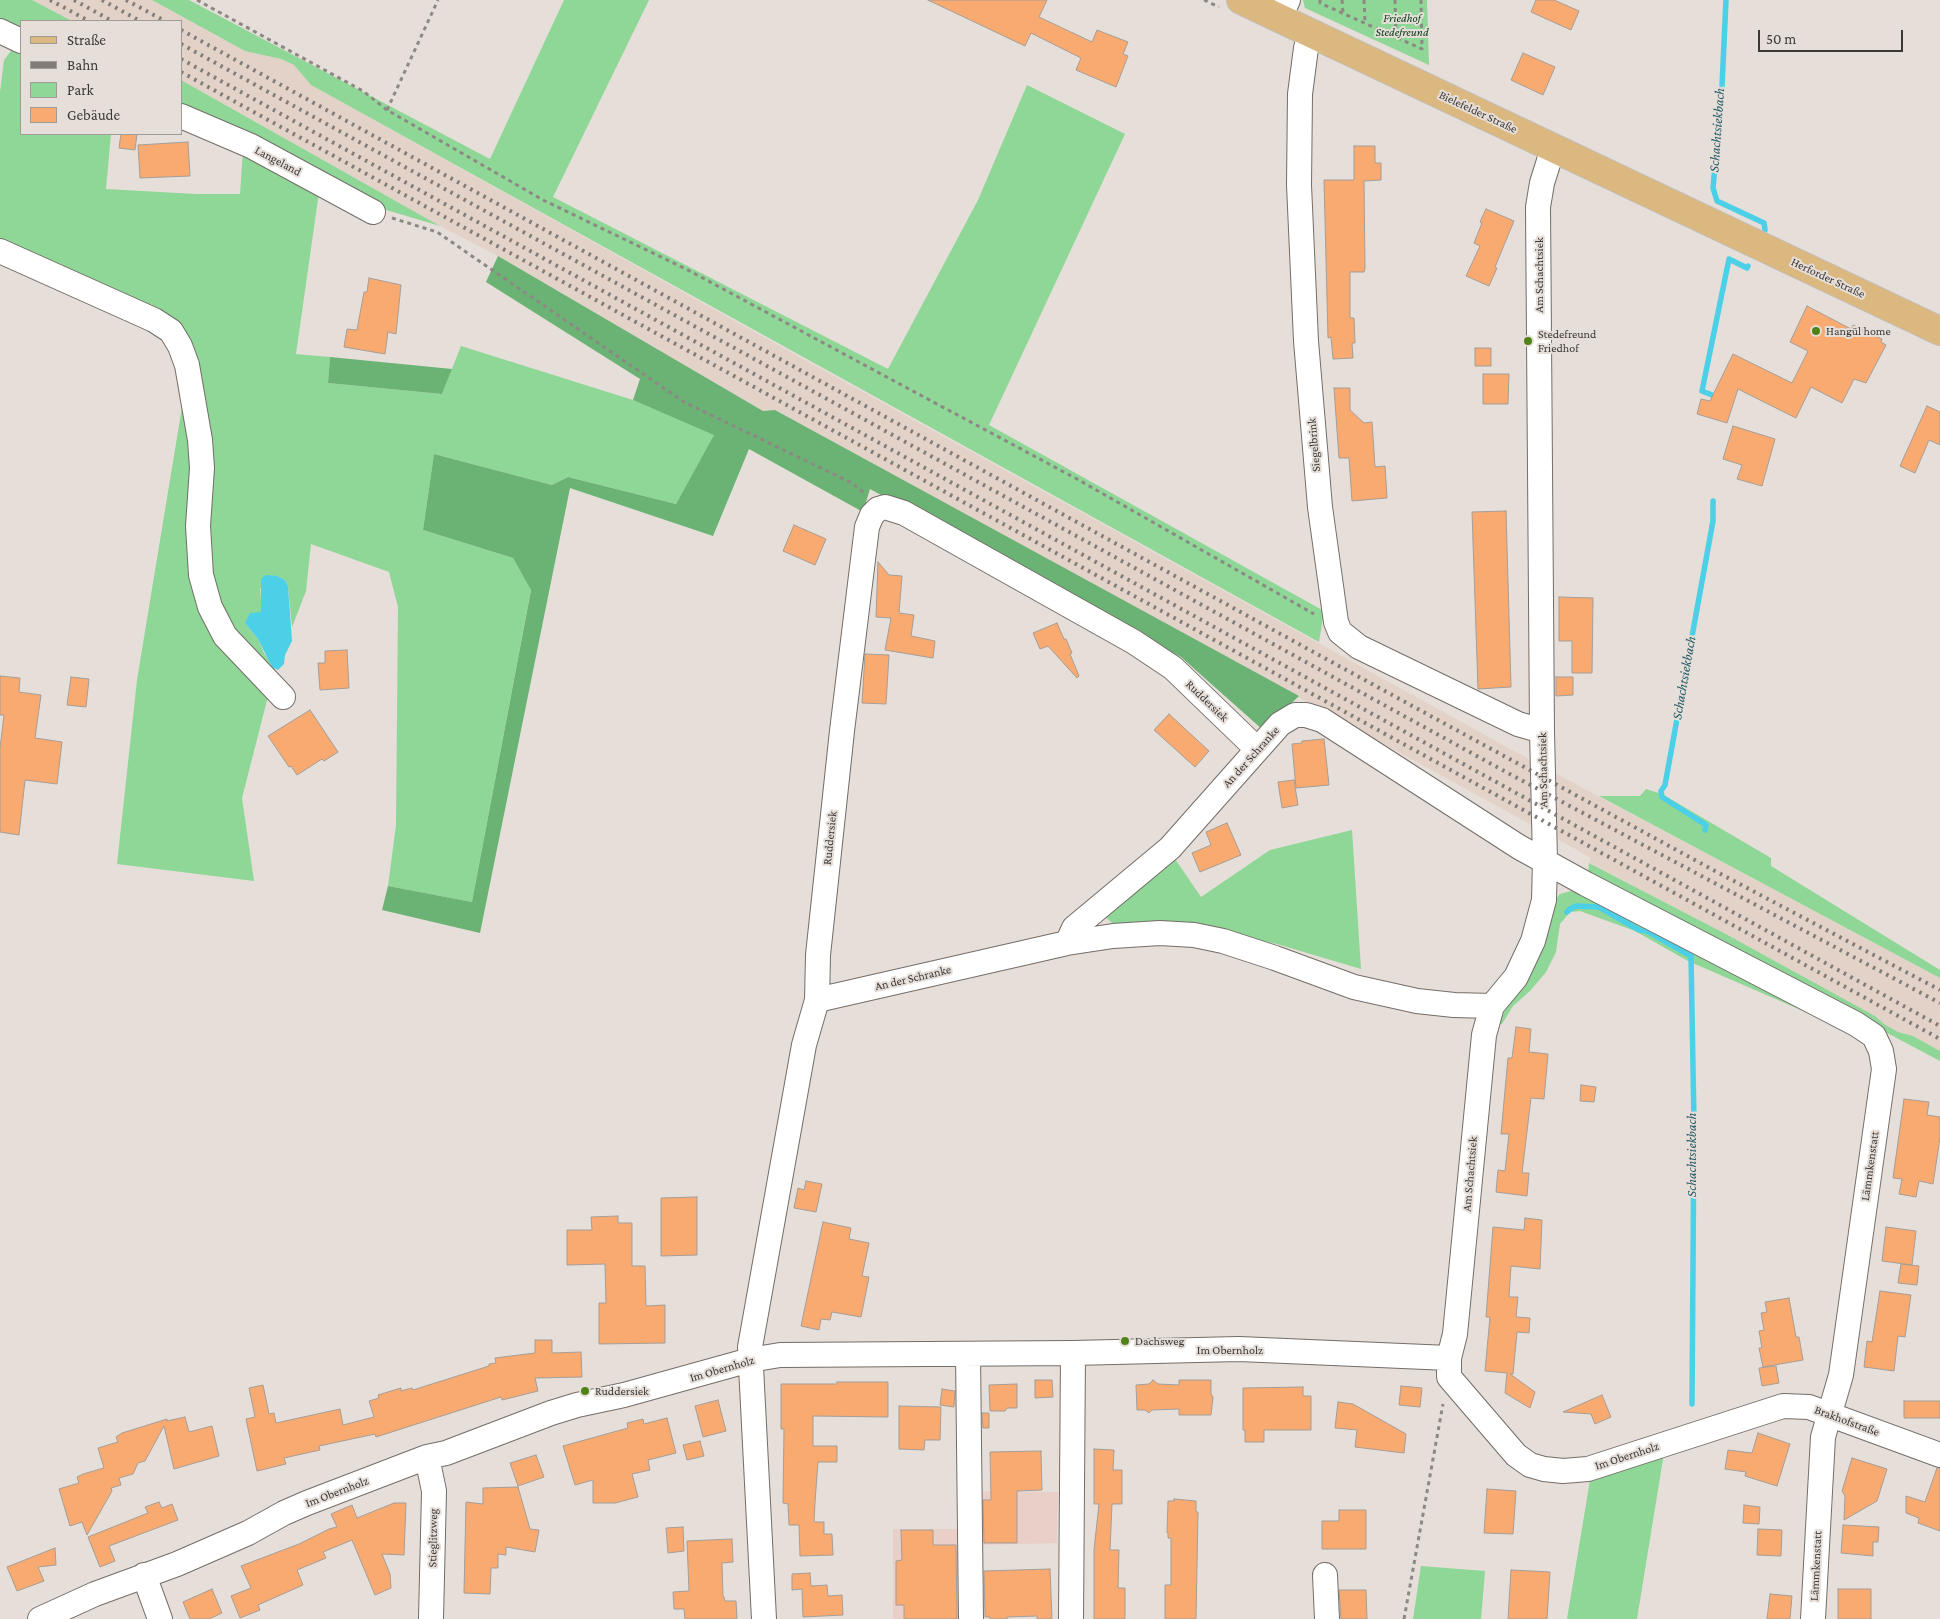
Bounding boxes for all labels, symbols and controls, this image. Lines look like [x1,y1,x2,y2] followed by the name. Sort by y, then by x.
[1375,11,1429,39] park label: Friedhof Stedefreund
[20,20,182,135] legend
[1760,20,1905,52] scale bar
[1766,31,1796,47] text: 50 m
[67,32,106,48] text: Straße
[67,57,98,73] text: Bahn
[67,82,94,98] text: Park
[1706,87,1728,173] water label: Schachtsiekbach
[1437,88,1519,136] street label: Bielefelder Straße
[67,107,120,123] text: Gebäude
[252,143,304,179] street label: Langeland
[1532,237,1546,313] street label: Am Schachtsiek
[1789,255,1867,301] street label: Herforder Straße
[1826,324,1891,338] place label: Hangül home
[1810,325,1822,337] marker: Hangül home
[1538,327,1596,355] place label: Stedefreund Friedhof
[1522,335,1534,347] marker: Stedefreund Friedhof
[1304,418,1324,472] street label: Siegelbrink
[1668,635,1700,721] water label: Schachtsiekbach
[1183,677,1231,725] street label: Ruddersiek
[1220,723,1282,791] street label: An der Schranke
[1535,732,1551,808] street label: Am Schachtsiek
[820,810,840,866] street label: Ruddersiek
[874,962,952,994] street label: An der Schranke
[1684,1113,1700,1197] water label: Schachtsiekbach
[1858,1130,1882,1202] street label: Lämmkenstatt
[1460,1136,1480,1212] street label: Am Schachtsiek
[1135,1334,1184,1348] place label: Dachsweg
[1119,1335,1131,1347] marker: Dachsweg
[1197,1343,1263,1357] street label: Im Obernholz
[688,1353,756,1385] street label: Im Obernholz
[595,1384,649,1398] place label: Ruddersiek
[579,1385,591,1397] marker: Ruddersiek
[1813,1403,1881,1439] street label: Brakhofstraße
[1593,1439,1661,1473] street label: Im Obernholz
[303,1473,371,1511] street label: Im Obernholz
[425,1508,441,1568] street label: Stieglitzweg
[1807,1531,1825,1601] street label: Lämmkenstatt

